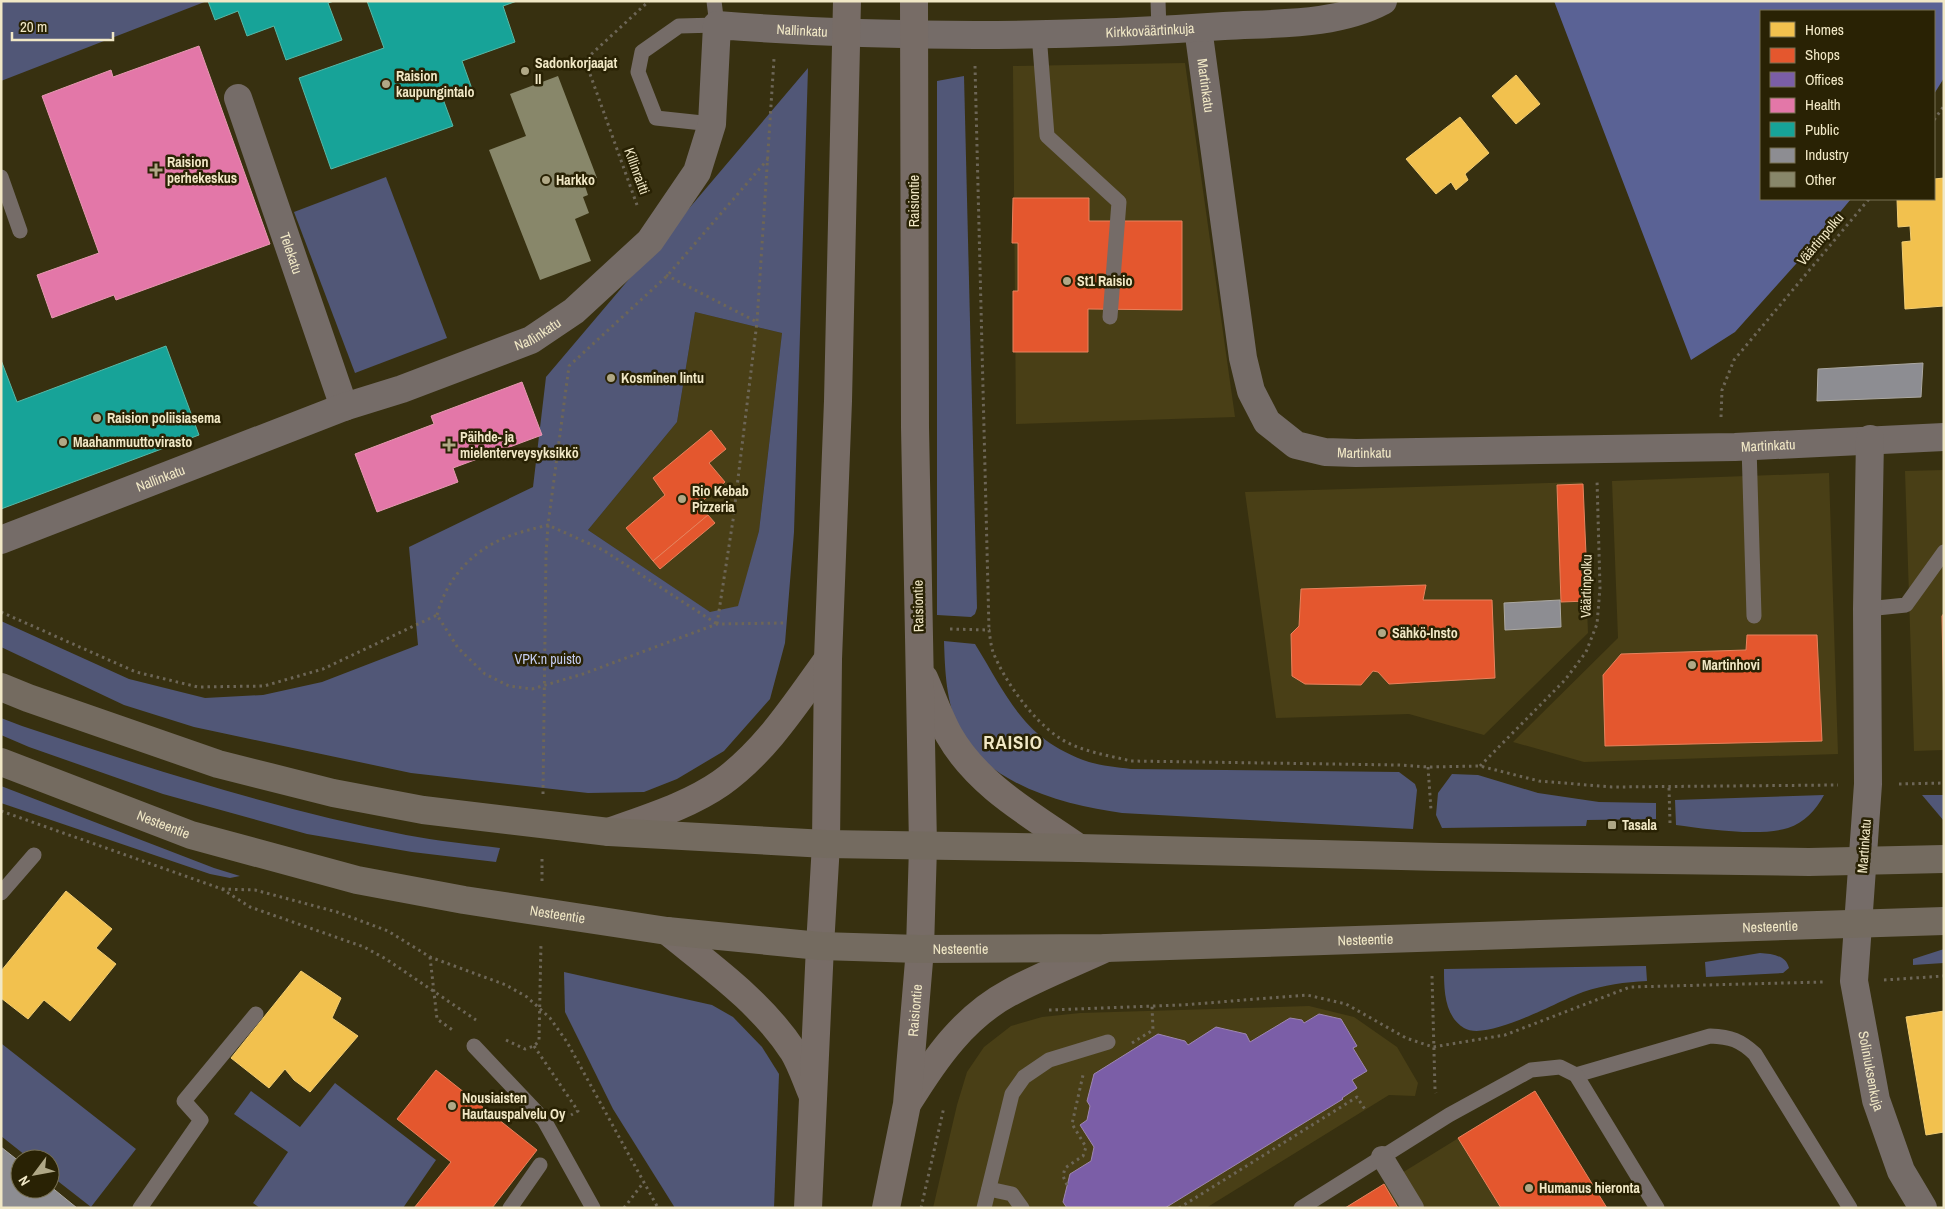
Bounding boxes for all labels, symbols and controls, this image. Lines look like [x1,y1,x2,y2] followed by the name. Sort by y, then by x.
[12,10,114,42] scale bar
[1760,10,1935,200] legend
[20,16,47,37] text: 20 m
[1105,19,1195,41] street label: Kirkkoväärtinkuja
[1805,19,1844,40] text: Homes
[776,20,828,41] street label: Nallinkatu
[1805,44,1840,65] text: Shops
[535,54,617,88] place label: Sadonkorjaajat II
[1193,57,1218,114] street label: Martinkatu
[519,65,531,77] marker: Sadonkorjaajat II
[396,67,474,101] place label: Raision kaupungintalo
[1805,69,1844,90] text: Offices
[380,78,392,90] marker: Raision kaupungintalo
[1805,94,1841,115] text: Health
[1805,119,1839,140] text: Public
[1805,144,1850,165] text: Industry
[620,145,654,197] street label: Killinraitti
[167,153,237,187] place label: Raision perhekeskus
[149,163,163,177] marker: Raision perhekeskus
[1805,169,1836,190] text: Other
[556,171,595,189] place label: Harkko
[540,174,552,186] marker: Harkko
[905,175,923,227] street label: Raisiontie
[1793,209,1847,269] street label: Väärtinpolku
[276,230,307,276] street label: Telekatu
[1077,272,1133,290] place label: St1 Raisio
[1061,275,1073,287] marker: St1 Raisio
[512,314,564,355] street label: Nallinkatu
[621,369,704,387] place label: Kosminen lintu
[605,372,617,384] marker: Kosminen lintu
[107,409,221,427] place label: Raision poliisiasema
[91,412,103,424] marker: Raision poliisiasema
[460,428,579,462] place label: Päihde- ja mielenterveysyksikkö
[73,433,192,451] place label: Maahanmuuttovirasto
[1741,435,1796,456] street label: Martinkatu
[57,436,69,448] marker: Maahanmuuttovirasto
[442,438,456,452] marker: Päihde- ja mielenterveysyksikkö
[1337,443,1392,462] street label: Martinkatu
[133,461,188,496] street label: Nallinkatu
[692,482,749,516] place label: Rio Kebab Pizzeria
[676,493,688,505] marker: Rio Kebab Pizzeria
[1576,554,1596,618] street label: Väärtinpolku
[909,580,927,632] street label: Raisiontie
[1392,624,1458,642] place label: Sähkö-Insto
[1376,627,1388,639] marker: Sähkö-Insto
[514,650,582,668] park label: VPK:n puisto
[1702,656,1760,674] place label: Martinhovi
[1686,659,1698,671] marker: Martinhovi
[983,729,1043,755] district label: RAISIO
[134,806,193,843] street label: Nesteentie
[1622,816,1658,834] place label: Tasala
[1853,818,1875,874] street label: Martinkatu
[1606,819,1618,831] marker: Tasala
[529,901,586,927] street label: Nesteentie
[1742,917,1798,936] street label: Nesteentie
[1337,930,1393,950] street label: Nesteentie
[933,940,988,958] street label: Nesteentie
[904,984,926,1037] street label: Raisiontie
[1854,1029,1888,1114] street label: Soliniuksenkuja
[462,1089,566,1123] place label: Nousiaisten Hautauspalvelu Oy
[446,1100,458,1112] marker: Nousiaisten Hautauspalvelu Oy
[10,1149,60,1199] north arrow
[14,1173,34,1189] text: N
[1539,1179,1640,1197] place label: Humanus hieronta
[1523,1182,1535,1194] marker: Humanus hieronta

